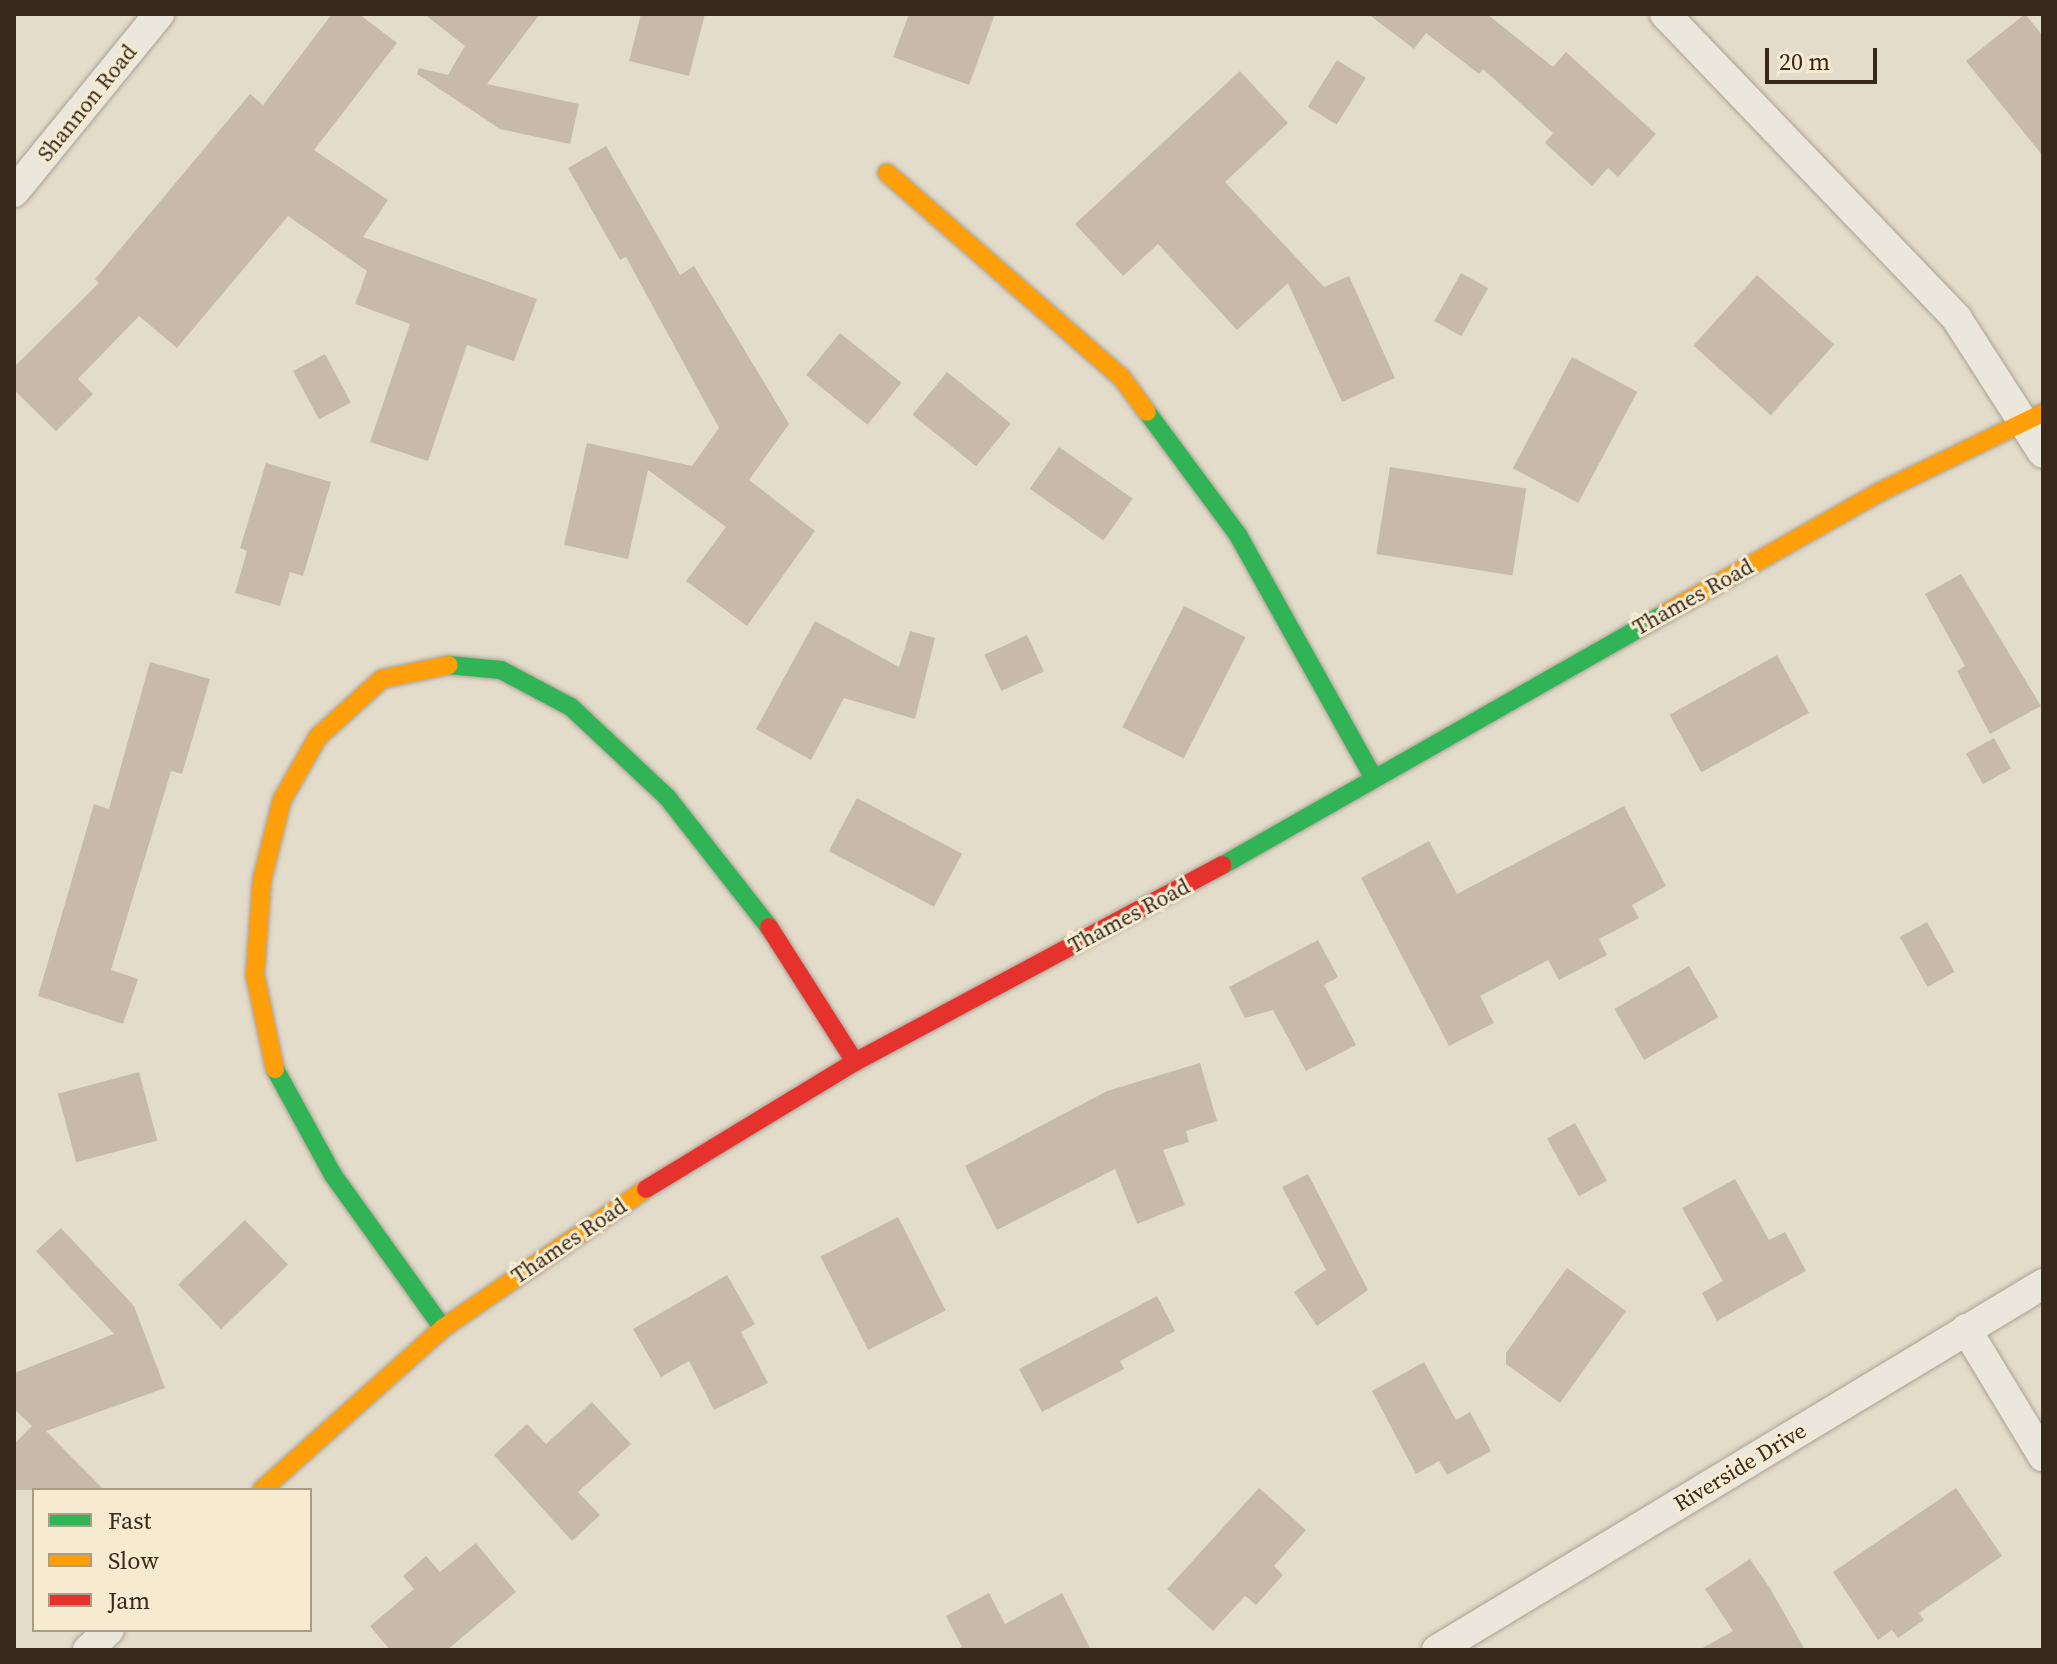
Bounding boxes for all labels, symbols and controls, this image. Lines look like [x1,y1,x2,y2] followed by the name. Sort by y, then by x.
[1769,32,1881,82] scale bar
[32,39,142,167] street label: Shannon Road
[1779,45,1830,78] text: 20 m
[1628,553,1758,641] street label: Thames Road
[1064,873,1194,959] street label: Thames Road
[506,1193,632,1289] street label: Thames Road
[1669,1417,1811,1517] street label: Riverside Drive
[32,1488,312,1632] legend
[108,1504,151,1537] text: Fast
[108,1544,159,1577] text: Slow
[108,1584,150,1617] text: Jam

